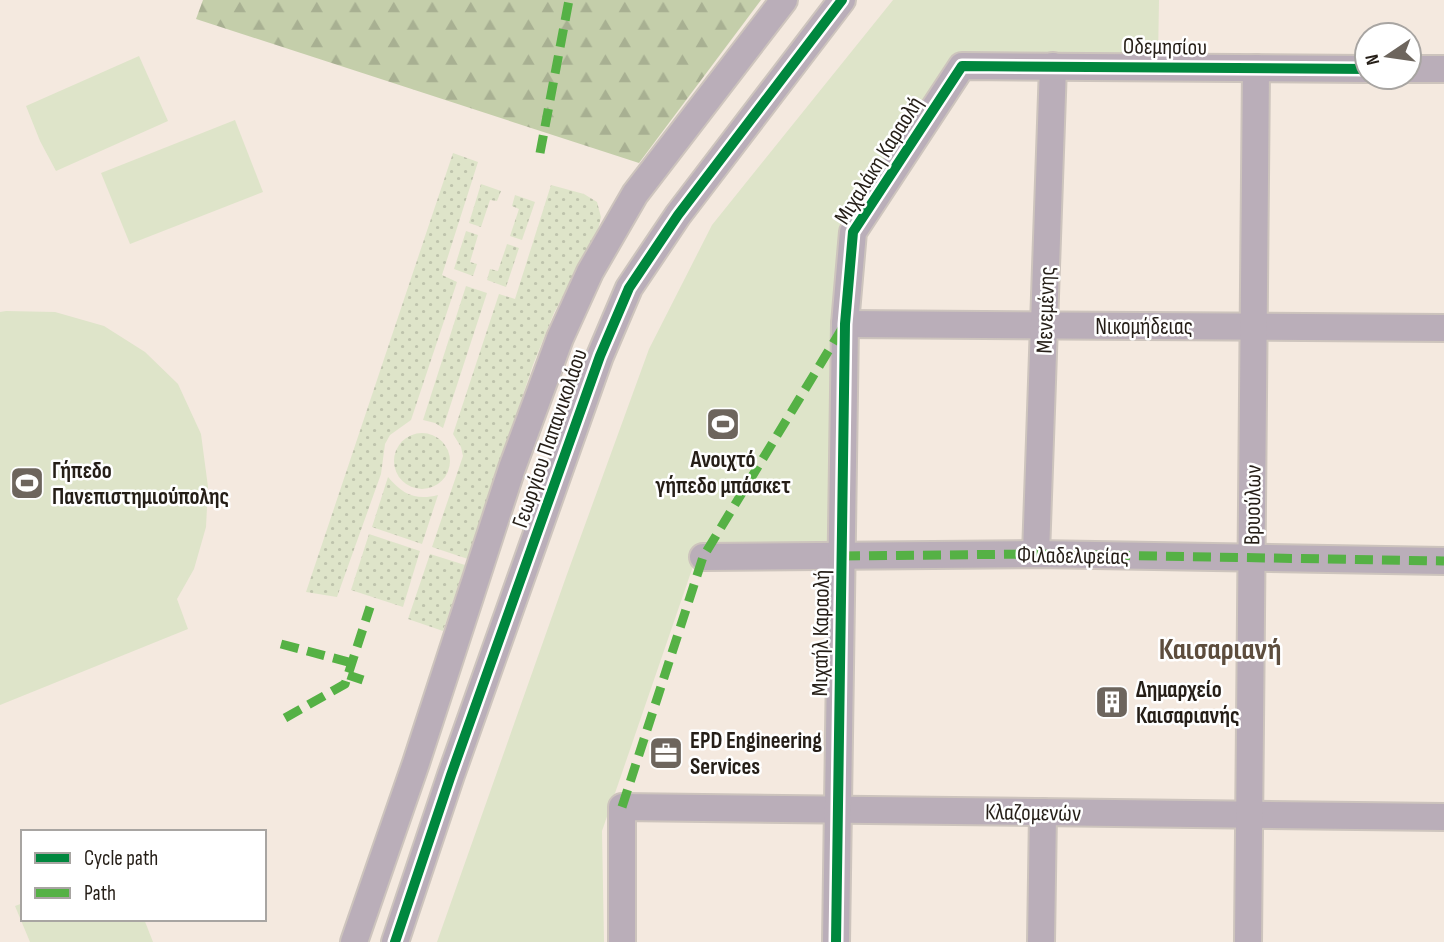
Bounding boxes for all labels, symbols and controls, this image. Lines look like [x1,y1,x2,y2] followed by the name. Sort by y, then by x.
[1353,21,1423,91] north arrow
[1123,32,1207,62] street label: Οδεμησίου
[1361,52,1385,67] text: N
[828,91,929,230] street label: Μιχαλάκη Καραολή
[1030,266,1062,354] street label: Μενεμένης
[1095,313,1193,341] street label: Νικομήδειας
[506,345,594,532] street label: Γεωργίου Παπανικολάου
[704,405,742,443] sports icon: Ανοιχτό γήπεδο μπάσκετ
[655,446,791,500] place label: Ανοιχτό γήπεδο μπάσκετ
[52,457,229,511] place label: Γήπεδο Πανεπιστημιούπολης
[8,464,46,502] sports icon: Γήπεδο Πανεπιστημιούπολης
[1238,465,1268,545] street label: Βρυούλων
[1017,541,1129,571] street label: Φιλαδελφείας
[806,569,836,697] street label: Μιχαήλ Καραολή
[1159,632,1281,668] district label: Καισαριανή
[1136,676,1240,730] place label: Δημαρχείο Καισαριανής
[1093,683,1131,721] building icon: Δημαρχείο Καισαριανής
[690,727,822,781] place label: EPD Engineering Services
[647,734,685,772] office icon: EPD Engineering Services
[985,798,1081,828] street label: Κλαζομενών
[21,830,266,921] legend
[84,846,158,871] text: Cycle path
[84,881,116,906] text: Path

